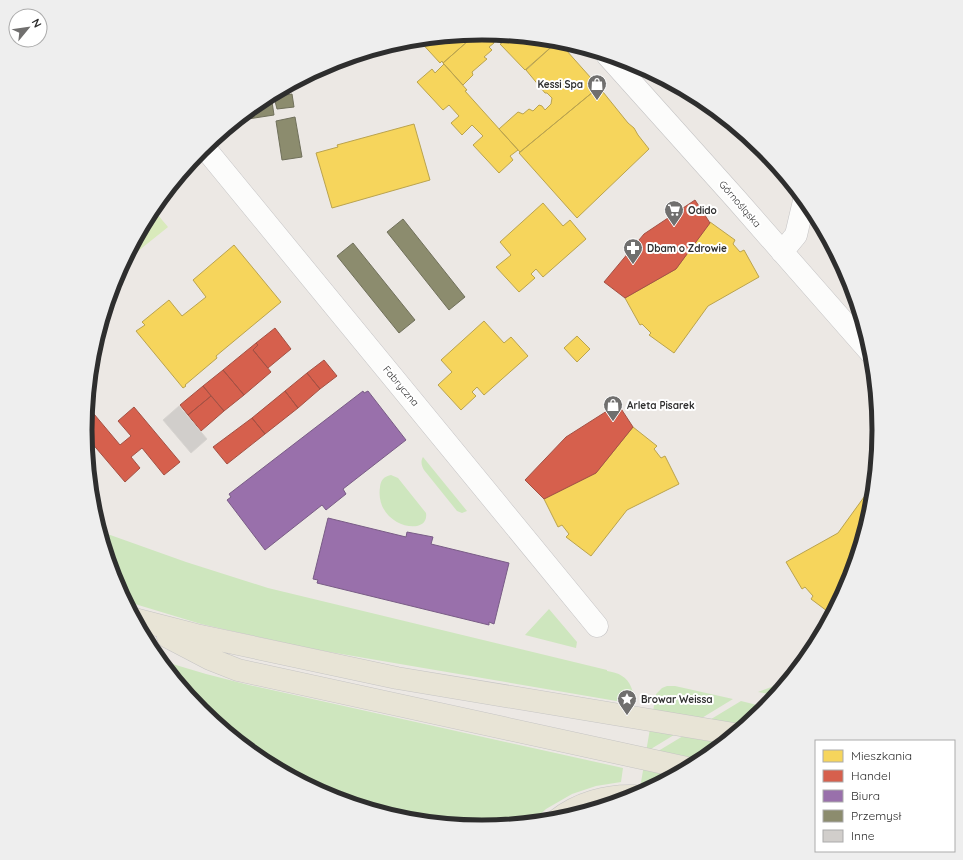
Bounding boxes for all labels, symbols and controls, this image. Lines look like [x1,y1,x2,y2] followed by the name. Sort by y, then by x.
[8,8,48,48] north arrow
[29,16,45,30] text: N
[586,73,608,101] shop icon: Kessi Spa
[537,78,583,91] place label: Kessi Spa
[716,178,764,230] street label: Górnośląska
[663,199,685,227] supermarket icon: Odido
[688,204,717,217] place label: Odido
[622,237,644,265] pharmacy icon: Dbam o Zdrowie
[647,242,727,255] place label: Dbam o Zdrowie
[380,363,422,409] street label: Fabryczna
[602,394,624,422] shop icon: Arleta Pisarek
[627,399,695,412] place label: Arleta Pisarek
[616,688,638,716] place icon: Browar Weissa
[641,693,713,706] place label: Browar Weissa
[815,740,955,852] legend
[851,748,912,763] text: Mieszkania
[851,768,891,783] text: Handel
[851,788,880,803] text: Biura
[851,808,901,823] text: Przemysł
[851,828,875,843] text: Inne

